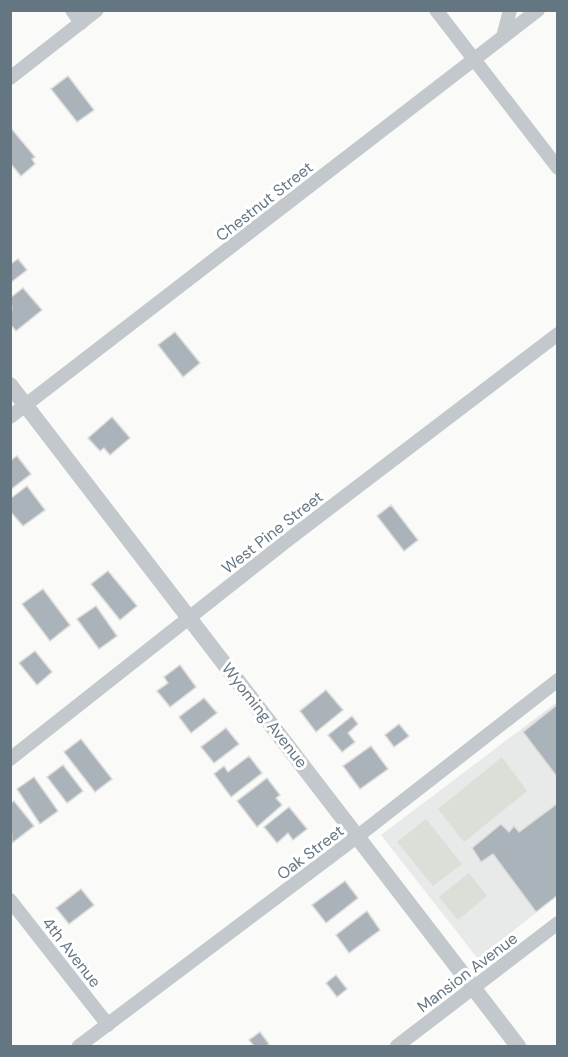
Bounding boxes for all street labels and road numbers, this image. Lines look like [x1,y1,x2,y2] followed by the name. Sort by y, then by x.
[211,157,317,246] street label: Chestnut Street
[217,486,327,579] street label: West Pine Street
[217,658,312,772] street label: Wyoming Avenue
[273,820,348,884] street label: Oak Street
[38,913,106,992] street label: 4th Avenue
[413,928,522,1017] street label: Mansion Avenue

